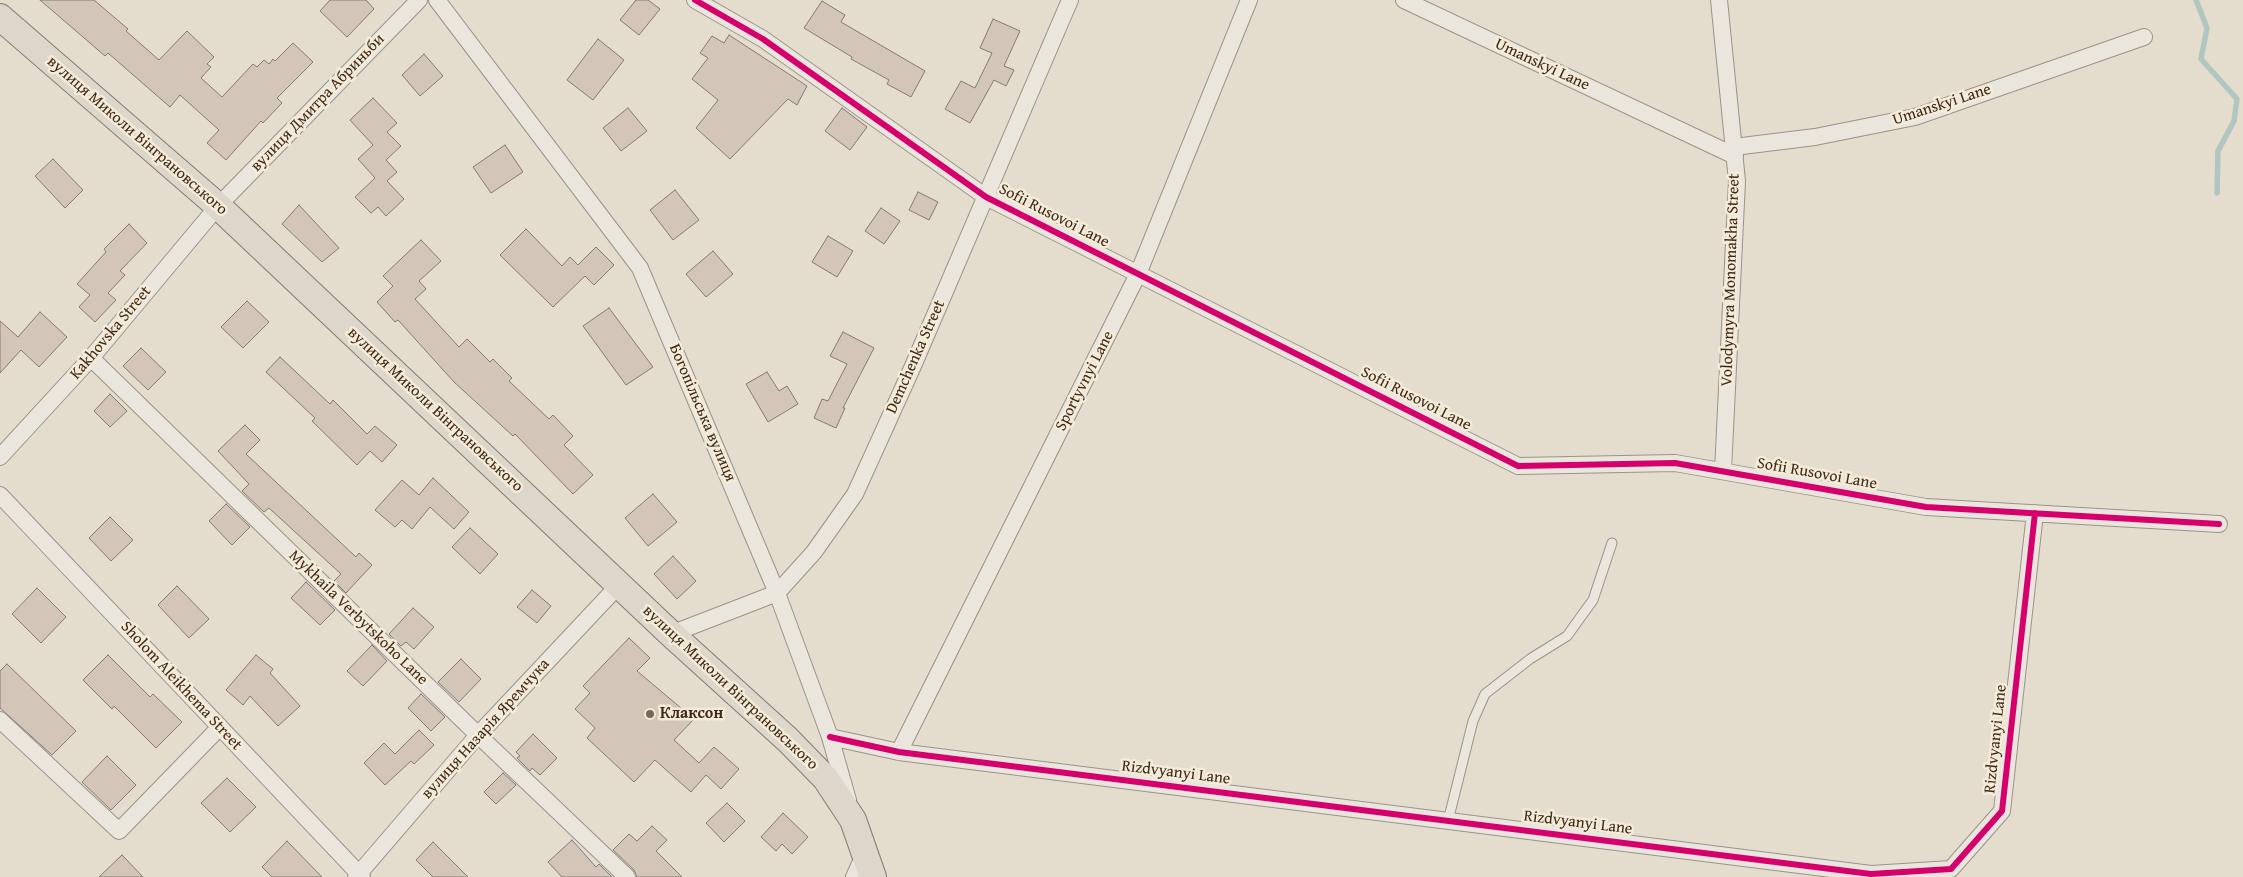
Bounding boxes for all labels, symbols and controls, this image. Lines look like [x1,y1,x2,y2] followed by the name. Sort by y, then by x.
[247,30,389,176] street label: вулиця Дмитра Абриньби
[1492,35,1592,95] street label: Umanskyi Lane
[43,52,231,220] street label: вулиця Миколи Вінграновського
[1890,80,1994,130] street label: Umanskyi Lane
[1718,173,1744,387] street label: Volodymyra Monomakha Street
[996,180,1112,252] street label: Sofii Rusovoi Lane
[66,282,156,384] street label: Kakhovska Street
[882,297,950,417] street label: Demchenka Street
[343,324,527,496] street label: вулиця Миколи Вінграновського
[1052,328,1118,434] street label: Sportyvnyi Lane
[664,341,740,485] street label: Богопільська вулиця
[1358,363,1474,435] street label: Sofii Rusovoi Lane
[1756,454,1878,494] street label: Sofii Rusovoi Lane
[284,546,432,690] street label: Mykhaila Verbytskoho Lane
[638,602,822,774] street label: вулиця Миколи Вінграновського
[116,617,246,755] street label: Sholom Aleikhema Street
[418,655,554,803] street label: вулиця Назарія Яремчука
[1981,684,2011,794] street label: Rizdvyanyi Lane
[660,704,723,724] place label: Клаксон
[644,708,656,720] marker: Клаксон
[1121,757,1231,789] street label: Rizdvyanyi Lane
[1523,807,1633,839] street label: Rizdvyanyi Lane

